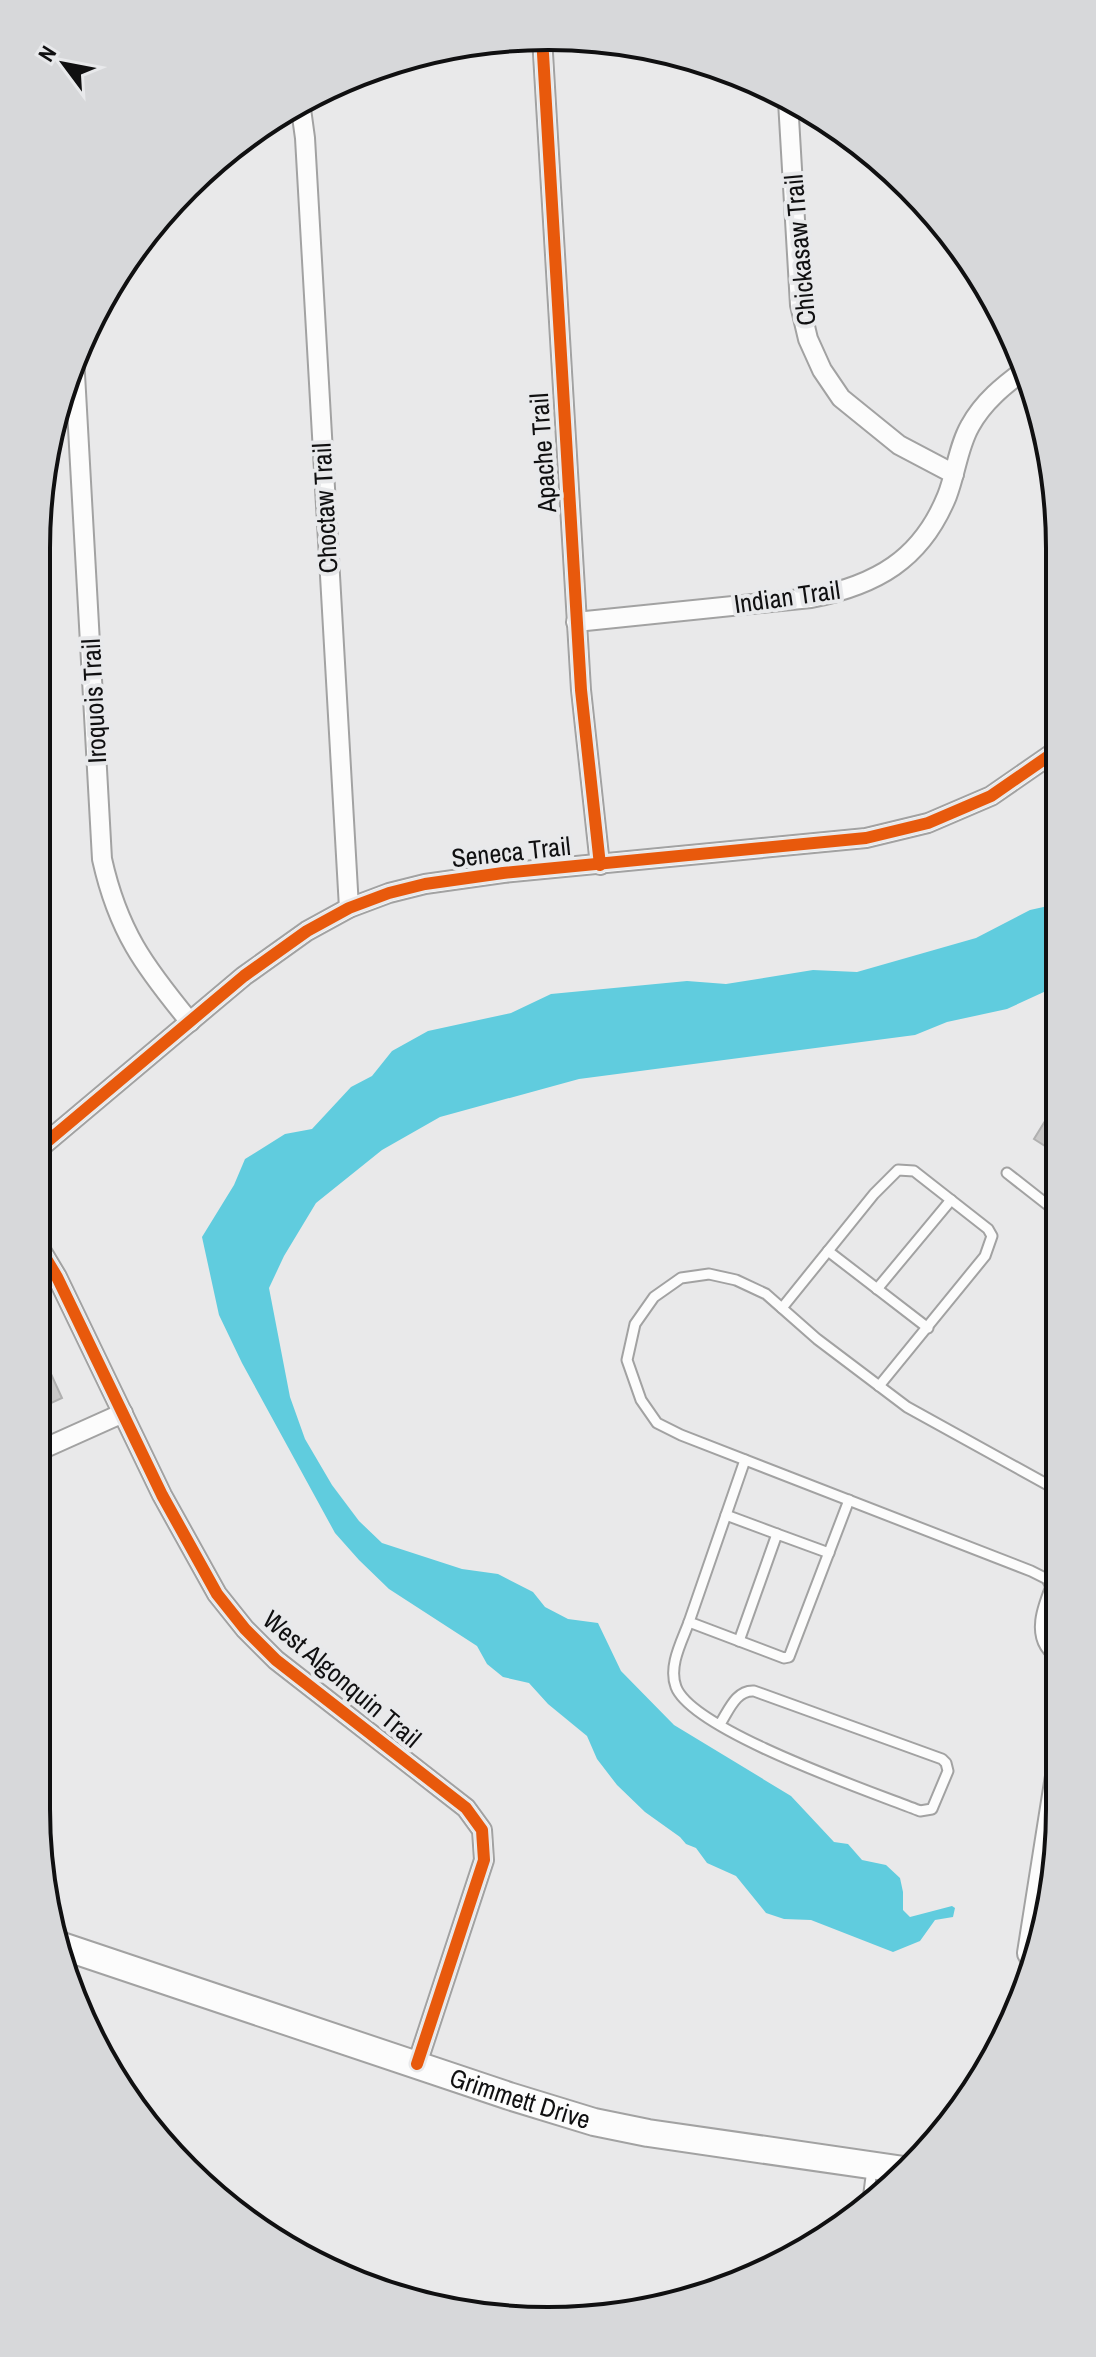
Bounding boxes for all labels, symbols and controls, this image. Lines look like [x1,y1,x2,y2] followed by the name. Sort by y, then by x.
[24,24,104,104] north arrow
[31,40,63,67] text: N
[775,173,824,327] street label: Chickasaw Trail
[521,392,564,515] street label: Apache Trail
[304,442,345,574] street label: Choctaw Trail
[732,572,842,621] street label: Indian Trail
[73,638,114,764] street label: Iroquois Trail
[450,828,572,875] street label: Seneca Trail
[256,1602,429,1755] street label: West Algonquin Trail
[445,2059,595,2137] street label: Grimmett Drive

